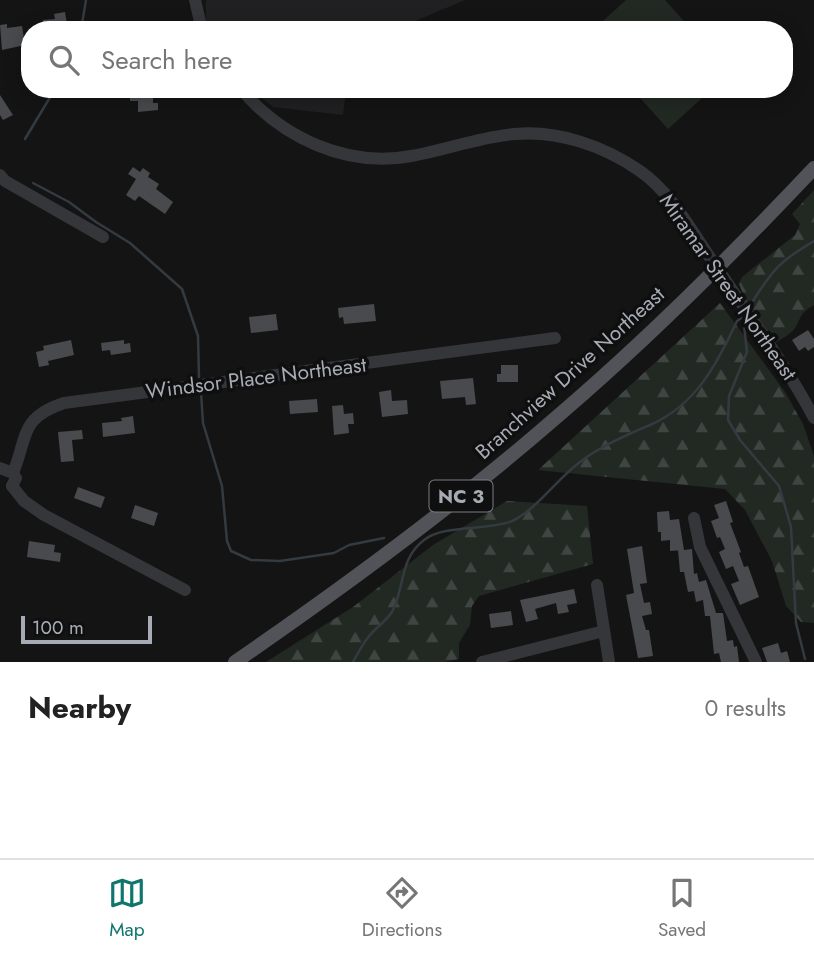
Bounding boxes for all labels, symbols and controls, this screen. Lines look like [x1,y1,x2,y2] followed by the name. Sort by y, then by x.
[21,21,793,98] search box
[45,41,83,79] icon: search
[101,41,233,79] text: Search here
[652,188,804,386] street label: Miramar Street Northeast
[469,280,671,466] street label: Branchview Drive Northeast
[144,350,368,406] street label: Windsor Place Northeast
[430,481,492,512] road number: NC 3
[21,613,152,645] scale bar
[32,614,84,641] text: 100 m
[28,686,131,729] text: Nearby
[704,691,786,725] text: 0 results
[108,874,146,943] tab: Map
[362,874,442,943] tab: Directions
[658,874,706,943] tab: Saved

